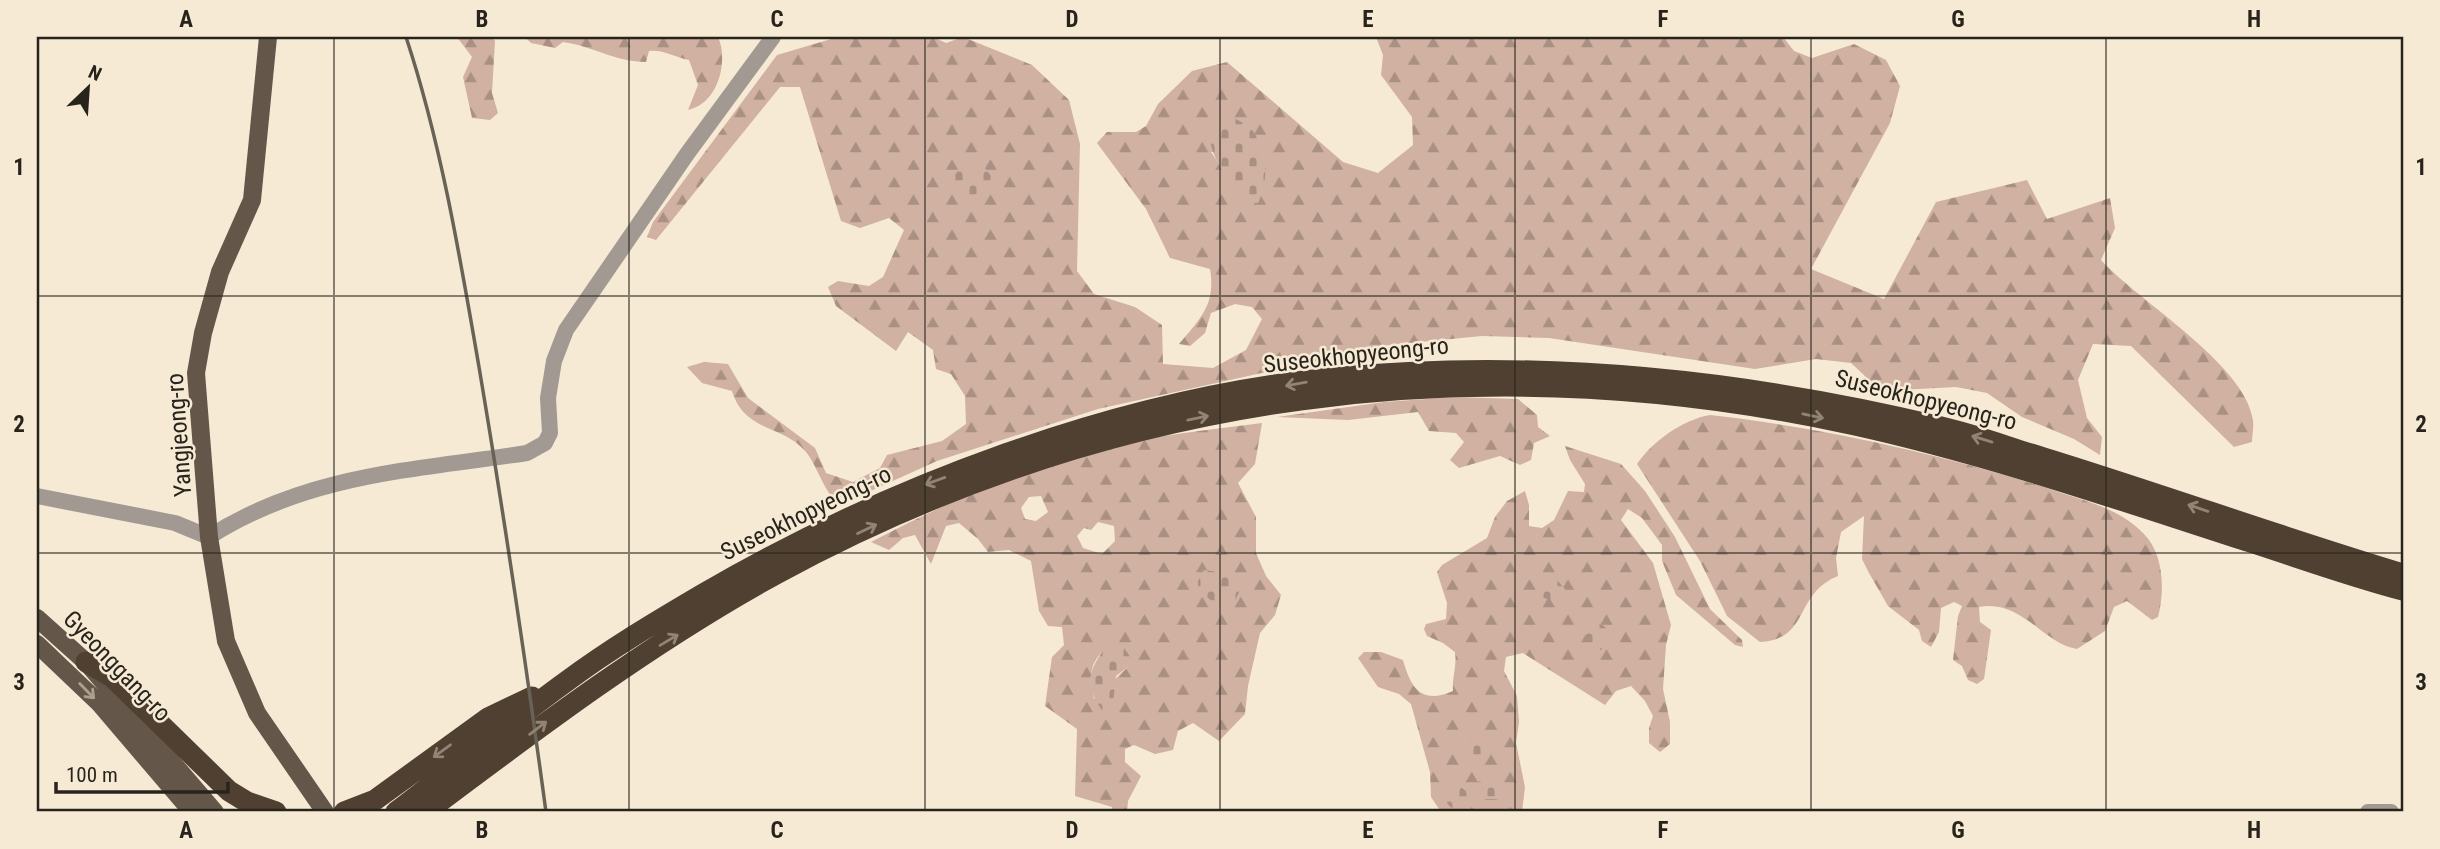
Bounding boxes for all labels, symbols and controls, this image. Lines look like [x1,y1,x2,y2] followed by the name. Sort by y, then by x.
[179,6,193,33] text: A
[476,6,488,33] text: B
[770,6,784,33] text: C
[1066,6,1079,33] text: D
[1362,6,1374,33] text: E
[1658,6,1669,33] text: F
[1951,6,1965,33] text: G
[2247,6,2261,33] text: H
[52,52,122,122] north arrow
[85,60,105,86] text: N
[13,154,25,181] text: 1
[2415,154,2427,181] text: 1
[1262,331,1450,379] street label: Suseokhopyeong-ro
[1832,364,2020,436] street label: Suseokhopyeong-ro
[161,372,197,498] street label: Yangjeong-ro
[1285,378,1308,391] one-way arrow
[1186,410,1209,424] one-way arrow
[1801,410,1824,424] one-way arrow
[13,411,25,438] text: 2
[2415,411,2427,438] text: 2
[1971,432,1993,444] one-way arrow
[716,460,896,566] street label: Suseokhopyeong-ro
[924,475,946,488] one-way arrow
[2188,501,2210,513] one-way arrow
[856,521,877,535] one-way arrow
[57,605,177,727] street label: Gyeonggang-ro
[658,632,678,646] one-way arrow
[13,669,25,696] text: 3
[2415,669,2427,696] text: 3
[78,682,95,699] one-way arrow
[528,720,546,735] one-way arrow
[434,744,452,759] one-way arrow
[56,751,228,795] scale bar
[66,763,118,787] text: 100 m
[179,817,193,844] text: A
[476,817,488,844] text: B
[770,817,784,844] text: C
[1066,817,1079,844] text: D
[1362,817,1374,844] text: E
[1658,817,1669,844] text: F
[1951,817,1965,844] text: G
[2247,817,2261,844] text: H

